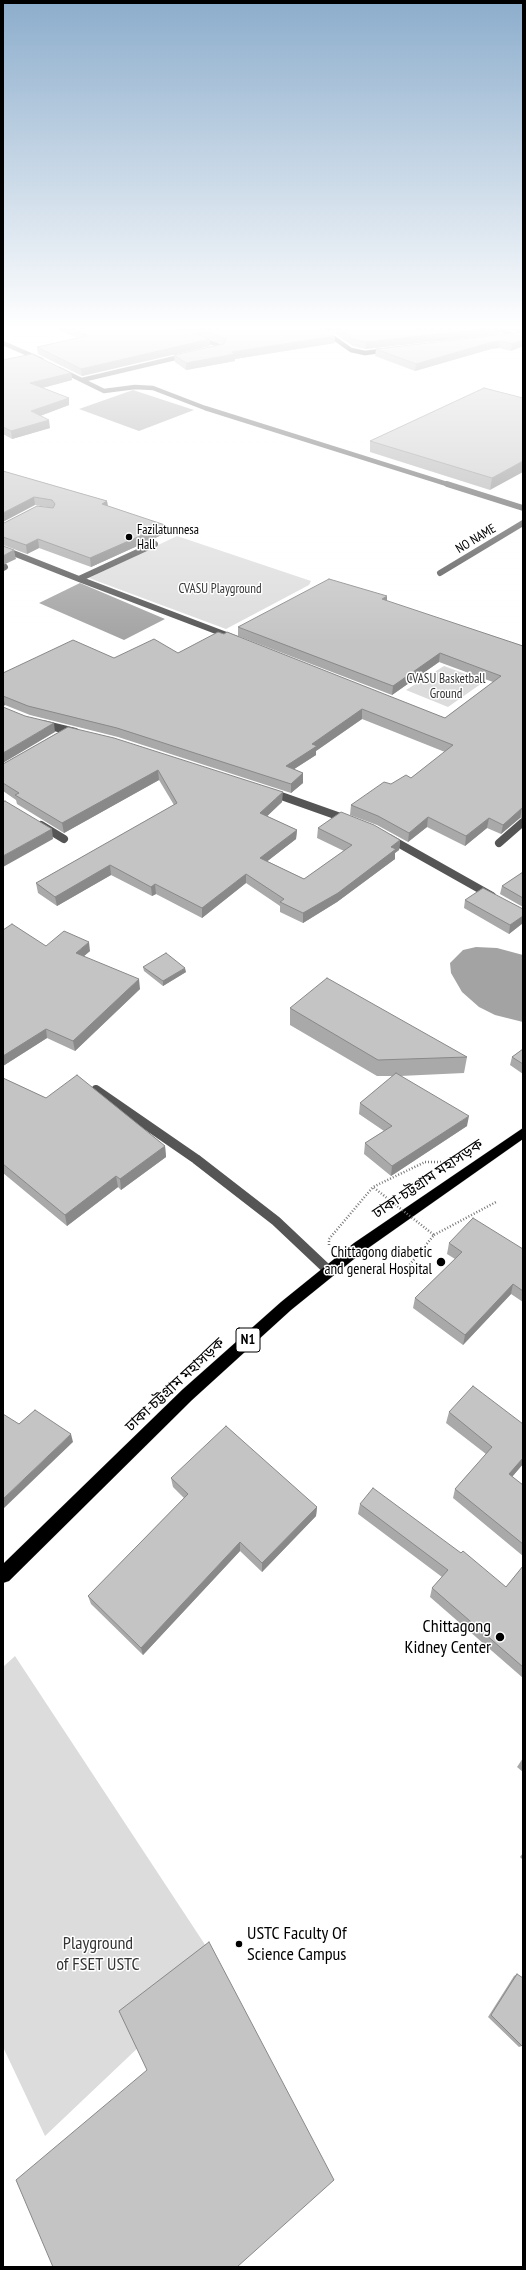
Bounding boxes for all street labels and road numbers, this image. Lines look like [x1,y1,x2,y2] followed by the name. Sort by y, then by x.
[453,521,499,557] street label: NO NAME
[369,1135,487,1223] street label: ঢাকা-চট্টগ্রাম মহাসড়ক
[236,1328,260,1352] road number: N1
[122,1334,228,1436] street label: ঢাকা-চট্টগ্রাম মহাসড়ক

